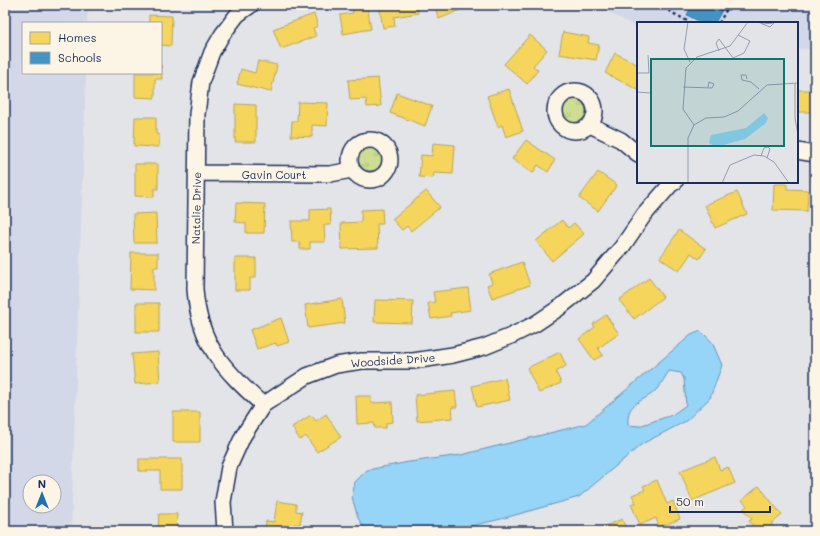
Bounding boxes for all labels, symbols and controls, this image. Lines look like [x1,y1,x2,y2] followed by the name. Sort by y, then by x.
[22,22,162,74] legend
[637,22,798,183] inset map
[58,29,97,45] text: Homes
[58,49,102,65] text: Schools
[242,167,306,182] street label: Gavin Court
[188,172,204,244] street label: Natalie Drive
[350,350,436,370] street label: Woodside Drive
[22,474,62,514] north arrow
[38,476,46,491] text: N
[670,488,770,514] scale bar
[676,493,704,509] text: 50 m

